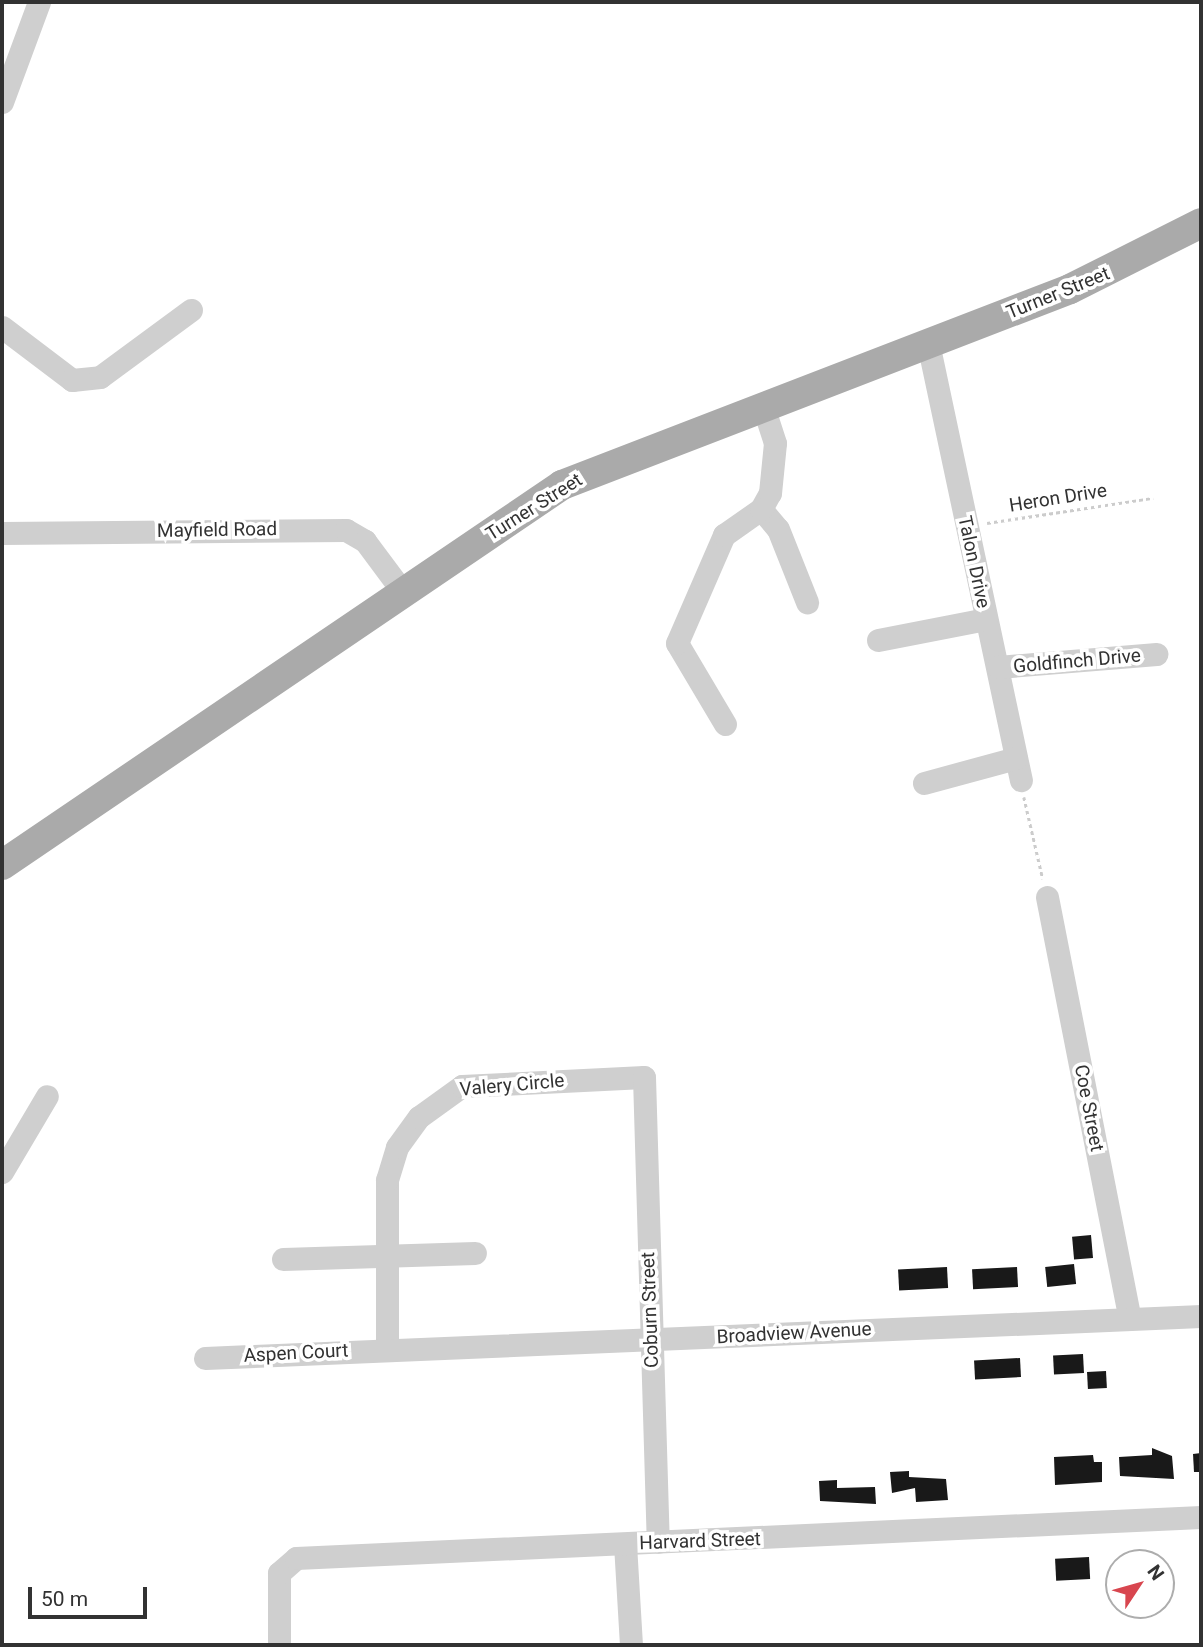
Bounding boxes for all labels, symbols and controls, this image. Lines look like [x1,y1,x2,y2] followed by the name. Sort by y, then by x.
[1003,262,1113,324] street label: Turner Street
[482,468,586,546] street label: Turner Street
[1008,479,1108,517] street label: Heron Drive
[953,514,995,610] street label: Talon Drive
[157,518,277,542] street label: Mayfield Road
[1012,644,1142,678] street label: Goldfinch Drive
[1069,1063,1109,1153] street label: Coe Street
[459,1069,565,1101] street label: Valery Circle
[637,1252,663,1368] street label: Coburn Street
[716,1318,872,1348] street label: Broadview Avenue
[243,1339,349,1367] street label: Aspen Court
[639,1527,761,1555] street label: Harvard Street
[1105,1549,1175,1619] north arrow
[1143,1560,1169,1585] text: N
[32,1574,150,1618] scale bar
[41,1587,88,1611] text: 50 m

